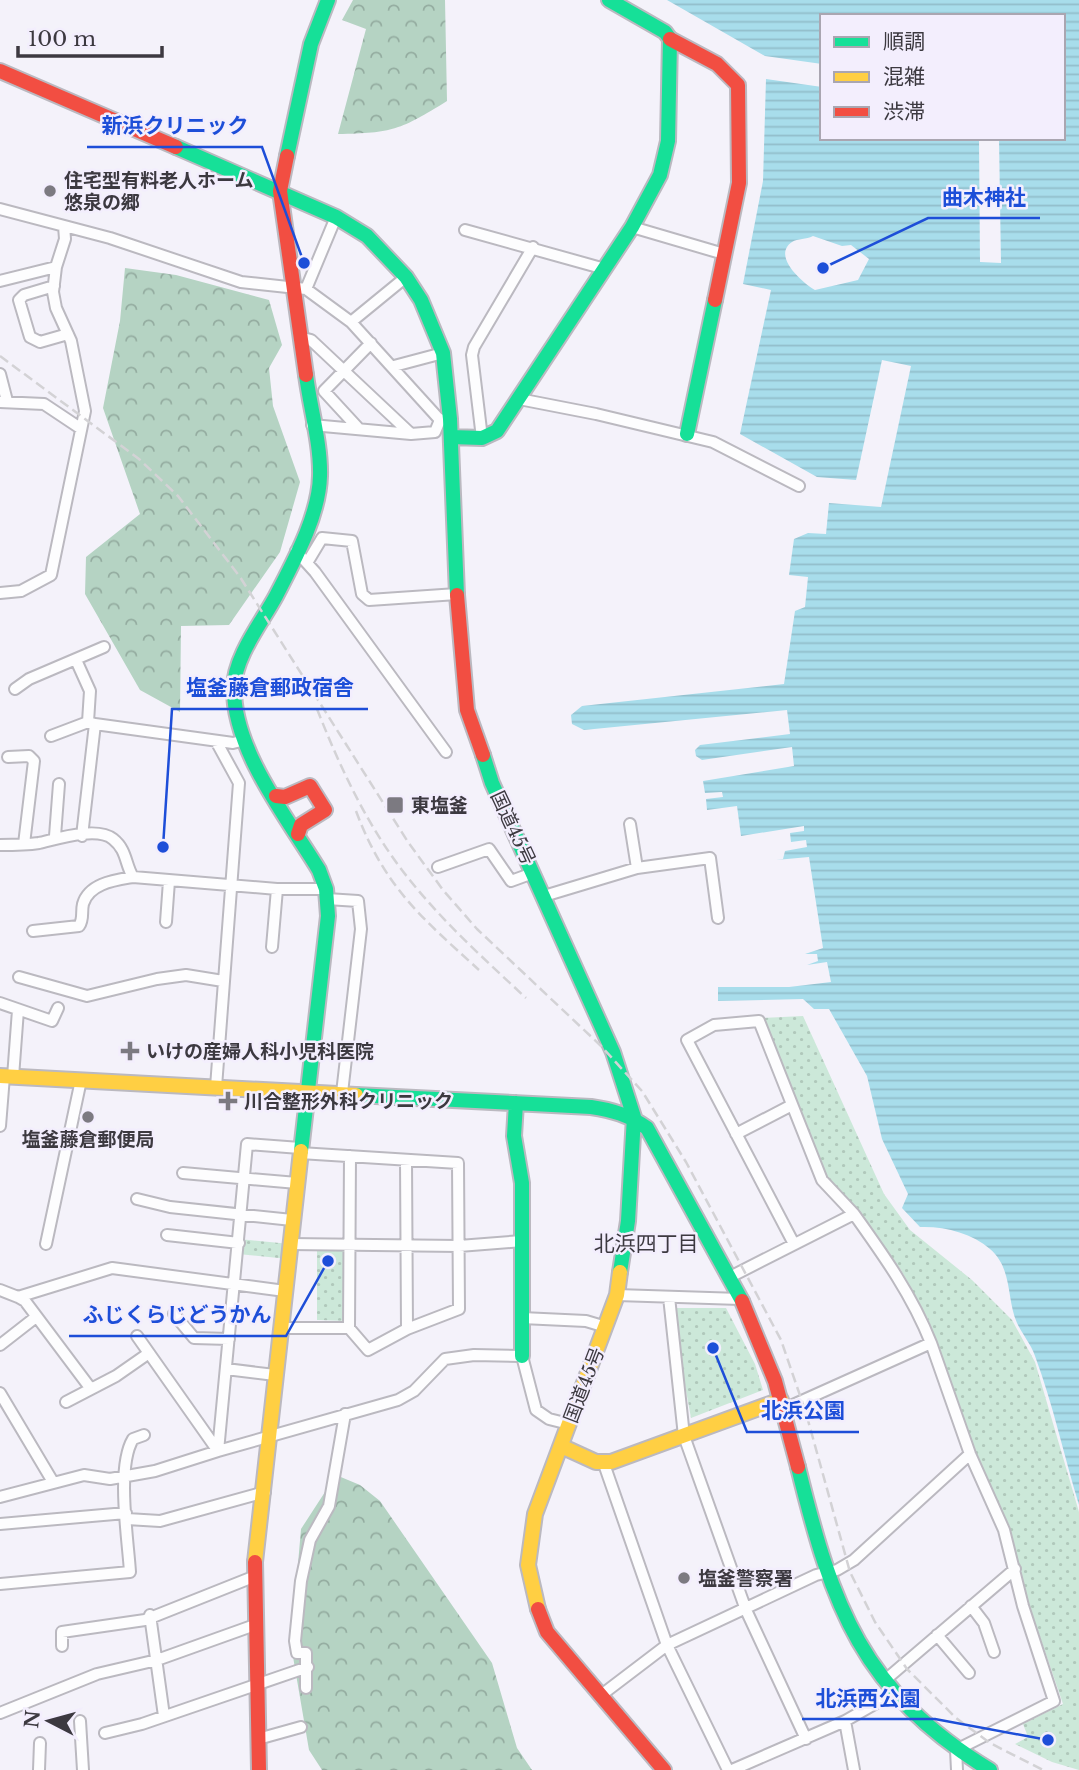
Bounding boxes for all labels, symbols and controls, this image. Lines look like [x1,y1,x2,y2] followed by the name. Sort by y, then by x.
[18,14,161,58] scale bar
[820,14,1065,140] legend
[28,26,96,52] text: 100 m
[883,29,925,55] text: 順調
[883,64,925,90] text: 混雑
[883,99,925,125] text: 渋滞
[87,105,262,147] callout: 新浜クリニック
[102,113,249,139] text: 新浜クリニック
[64,169,253,214] place label: 住宅型有料老人ホーム 悠泉の郷
[928,176,1040,218] callout: 曲木神社
[42,183,58,199] marker: 住宅型有料老人ホーム 悠泉の郷
[942,185,1026,211] text: 曲木神社
[172,667,368,709] callout: 塩釜藤倉郵政宿舎
[186,675,354,701] text: 塩釜藤倉郵政宿舎
[486,787,540,869] street label: 国道45号
[411,794,468,817] place label: 東塩釜
[385,795,405,815] marker: 東塩釜
[146,1040,374,1063] place label: いけの産婦人科小児科医院
[120,1041,140,1061] marker: いけの産婦人科小児科医院
[244,1090,453,1113] place label: 川合整形外科クリニック
[218,1091,238,1111] marker: 川合整形外科クリニック
[80,1109,96,1125] marker: 塩釜藤倉郵便局
[21,1128,155,1151] place label: 塩釜藤倉郵便局
[594,1231,699,1257] district label: 北浜四丁目
[69,1294,286,1336] callout: ふじくらじどうかん
[83,1302,272,1328] text: ふじくらじどうかん
[559,1344,609,1426] street label: 国道45号
[747,1390,859,1432] callout: 北浜公園
[761,1398,845,1424] text: 北浜公園
[698,1567,793,1590] place label: 塩釜警察署
[676,1570,692,1586] marker: 塩釜警察署
[802,1677,935,1719] callout: 北浜西公園
[14,1686,84,1756] north arrow
[816,1686,921,1712] text: 北浜西公園
[20,1709,45,1729] text: N

